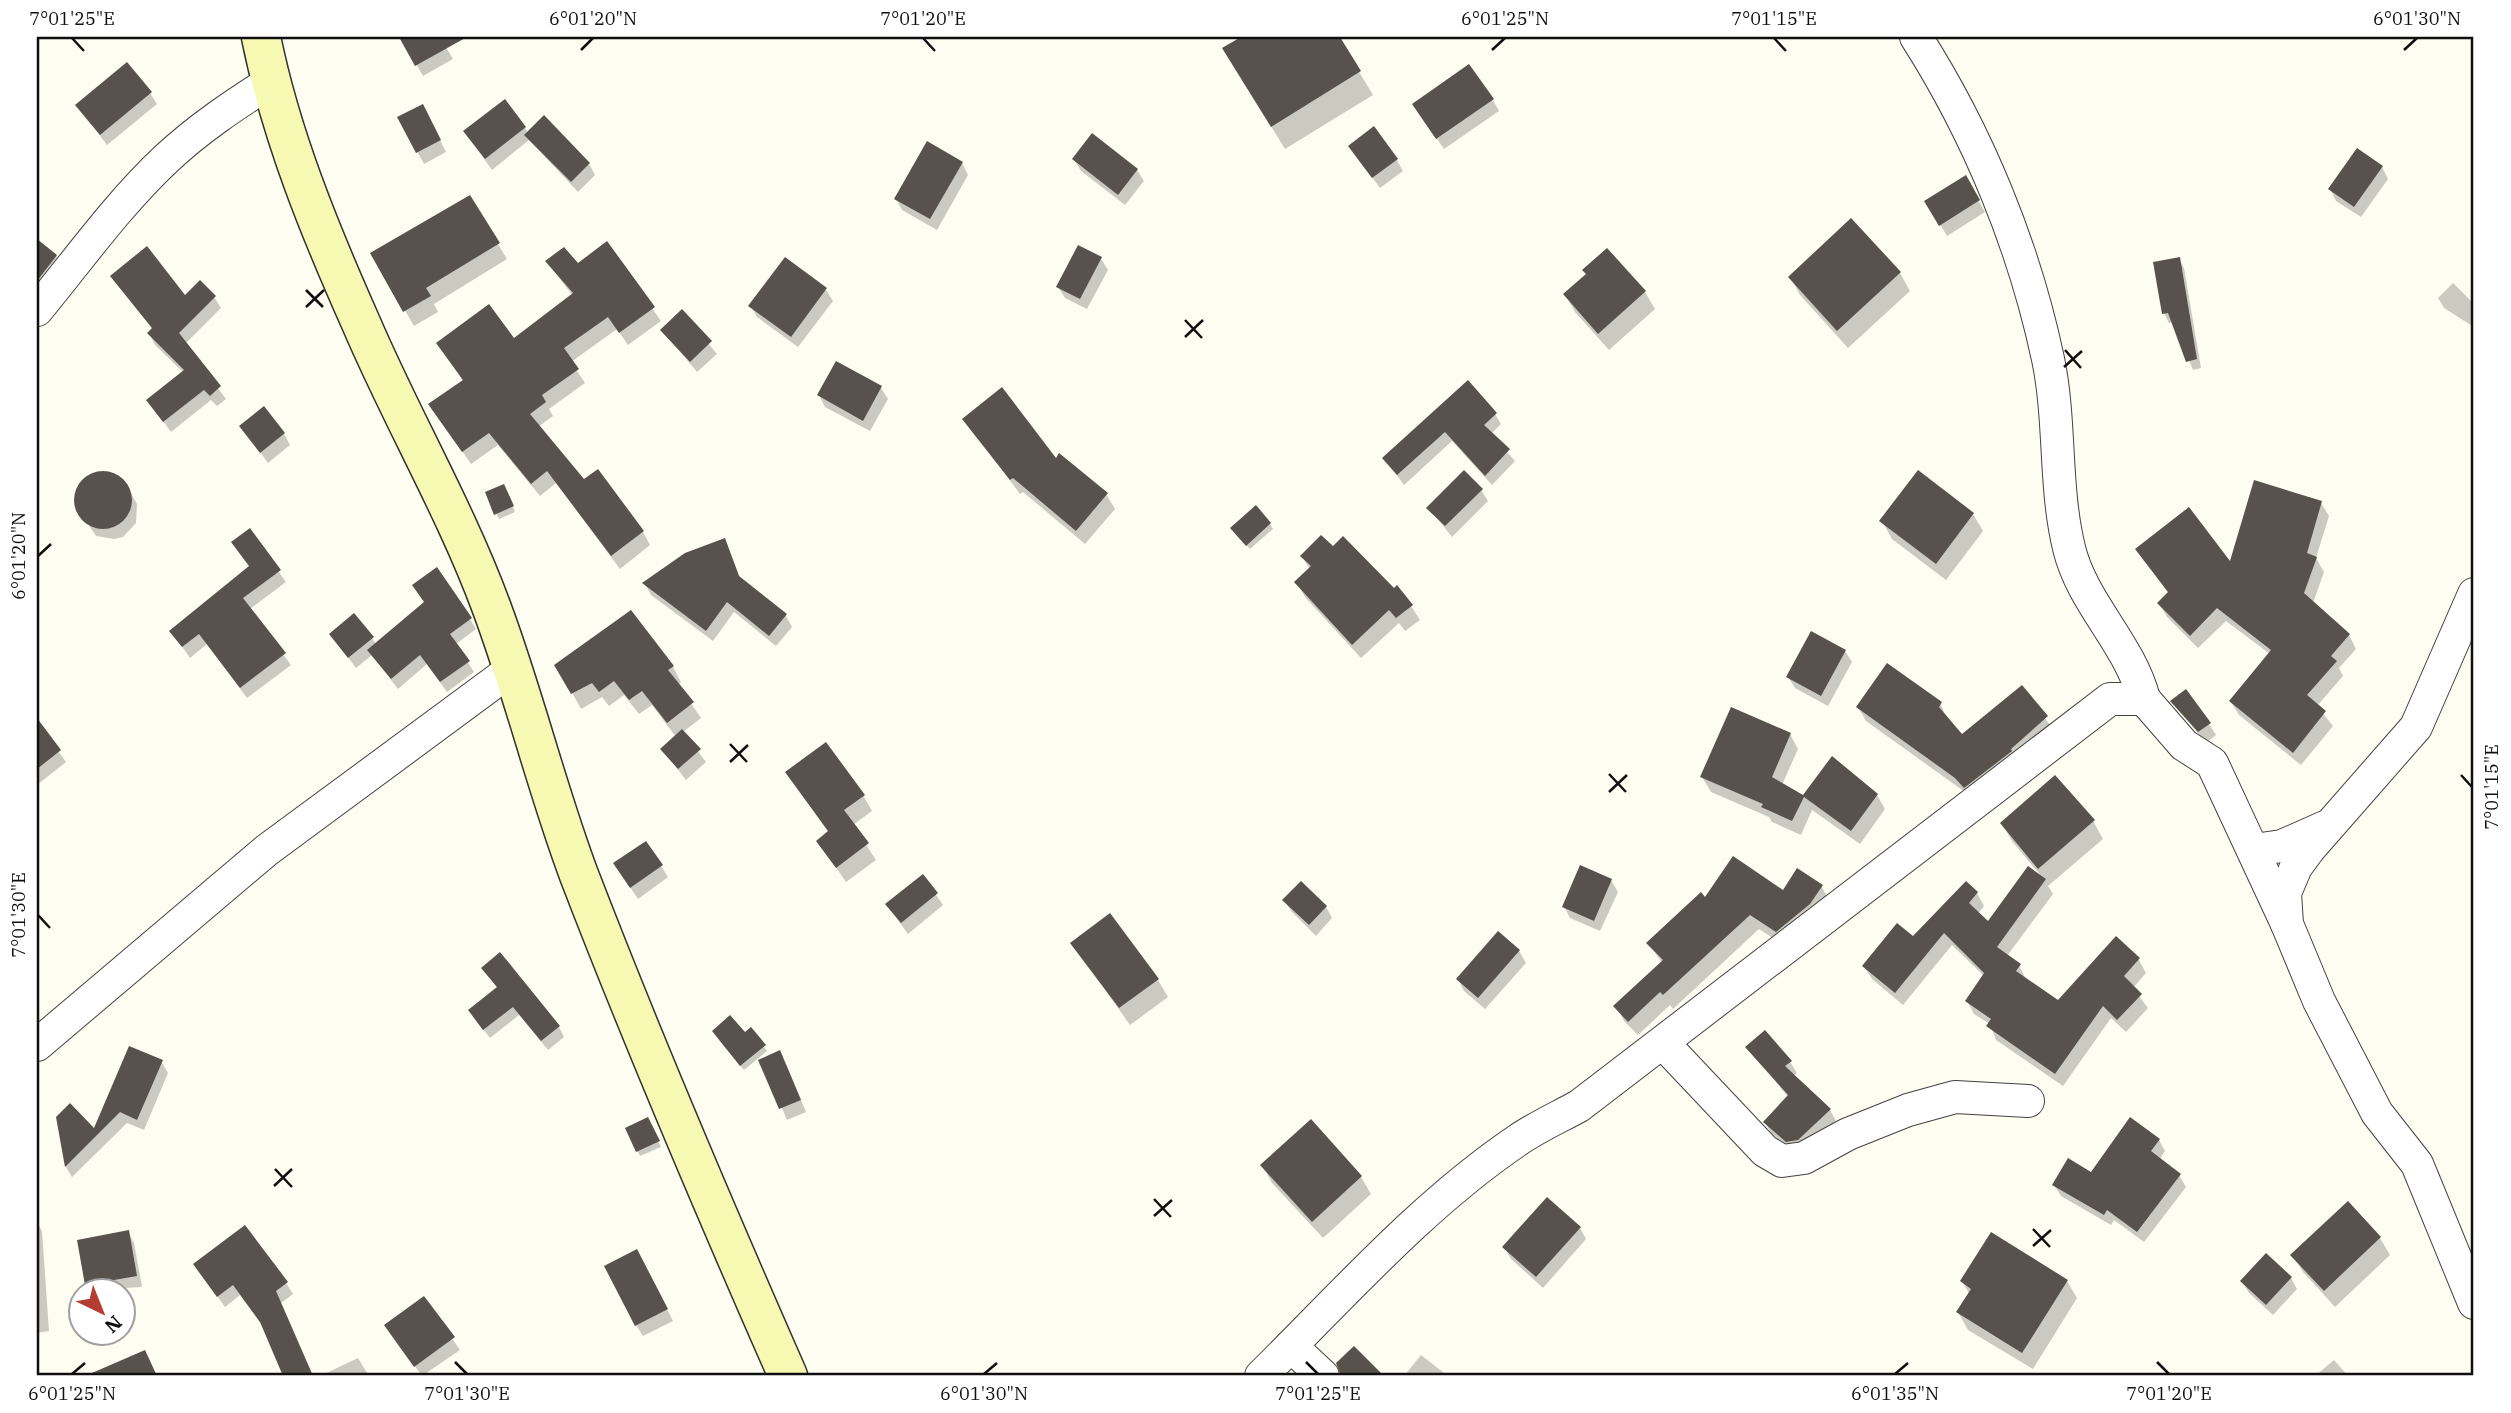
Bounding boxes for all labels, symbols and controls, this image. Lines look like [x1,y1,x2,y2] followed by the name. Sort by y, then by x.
[29,7,115,30] text: 7°01'25"E
[549,7,637,30] text: 6°01'20"N
[880,7,966,30] text: 7°01'20"E
[1461,7,1549,30] text: 6°01'25"N
[1731,7,1817,30] text: 7°01'15"E
[2373,7,2461,30] text: 6°01'30"N
[7,512,30,600] text: 6°01'20"N
[2480,744,2503,830] text: 7°01'15"E
[7,872,30,958] text: 7°01'30"E
[66,1276,136,1346] north arrow
[100,1311,127,1338] text: N
[28,1382,116,1405] text: 6°01'25"N
[424,1382,510,1405] text: 7°01'30"E
[940,1382,1028,1405] text: 6°01'30"N
[1275,1382,1361,1405] text: 7°01'25"E
[1851,1382,1939,1405] text: 6°01'35"N
[2126,1382,2212,1405] text: 7°01'20"E

